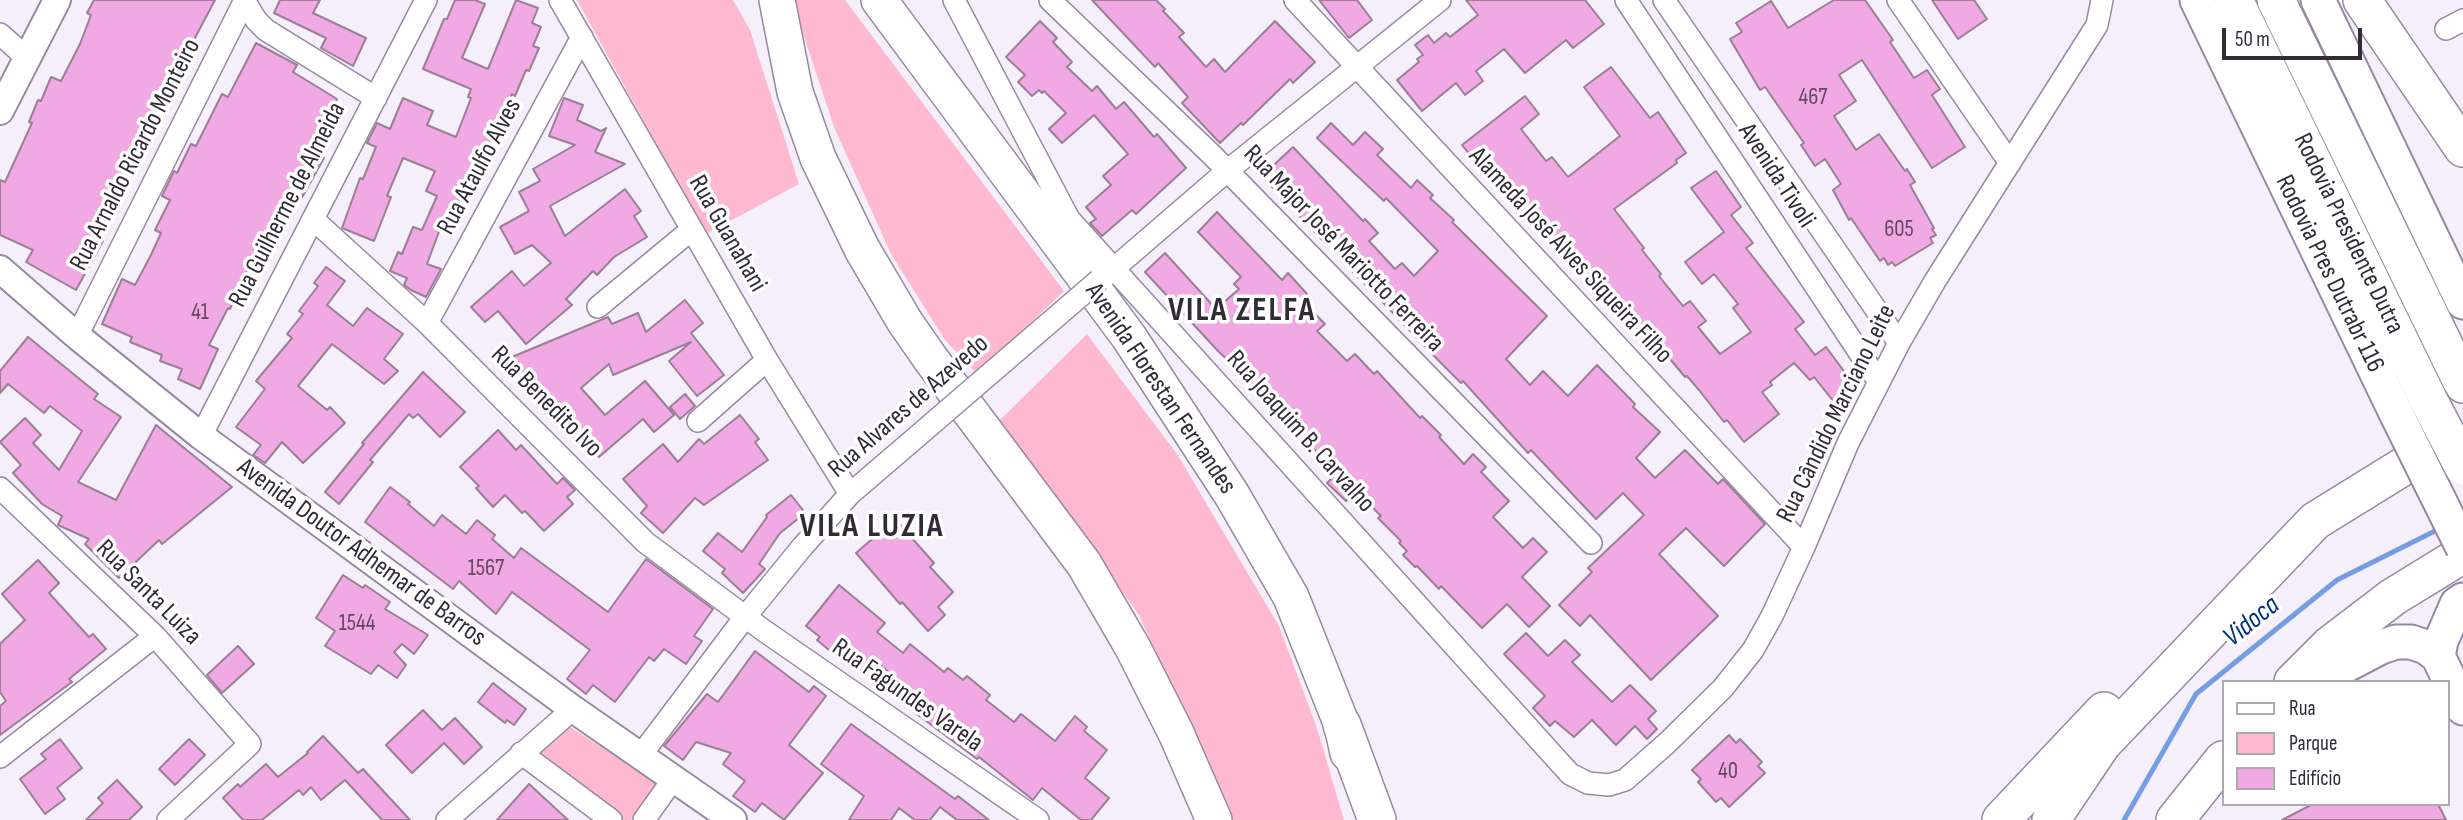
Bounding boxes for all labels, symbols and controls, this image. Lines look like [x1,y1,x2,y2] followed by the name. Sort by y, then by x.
[2225,14,2365,58] scale bar
[2235,27,2270,52] text: 50 m
[64,34,208,276] street label: Rua Arnaldo Ricardo Monteiro
[1799,84,1827,112] house number: 467
[431,94,529,240] street label: Rua Ataulfo Alves
[223,97,353,313] street label: Rua Guilherme de Almeida
[1731,118,1821,234] street label: Avenida Tivoli
[2286,129,2410,339] street label: Rodovia Presidente Dutra
[1236,139,1450,359] street label: Rua Major José Mariotto Ferreira
[1462,141,1678,371] street label: Alameda José Alves Siqueira Filho
[681,170,773,298] street label: Rua Guanahani
[2268,170,2390,378] street label: Rodovia Pres Dutrabr 116
[1884,216,1914,244] house number: 605
[1078,278,1242,500] street label: Avenida Florestan Fernandes
[1169,292,1315,332] district label: VILA ZELFA
[191,299,209,327] house number: 41
[1771,300,1903,528] street label: Rua Cândido Marciano Leite
[823,329,995,485] street label: Rua Alvares de Azevedo
[484,340,608,464] street label: Rua Benedito Ivo
[1219,345,1381,519] street label: Rua Joaquim B. Carvalho
[231,452,491,654] street label: Avenida Doutor Adhemar de Barros
[801,508,943,548] district label: VILA LUZIA
[89,534,207,652] street label: Rua Santa Luiza
[468,555,504,583] house number: 1567
[2217,589,2287,655] water label: Vidoca
[339,610,375,638] house number: 1544
[826,633,988,759] street label: Rua Fagundes Varela
[2222,680,2449,806] legend
[2289,696,2316,721] text: Rua
[2289,731,2337,756] text: Parque
[1718,758,1738,786] house number: 40
[2289,766,2341,791] text: Edifício

